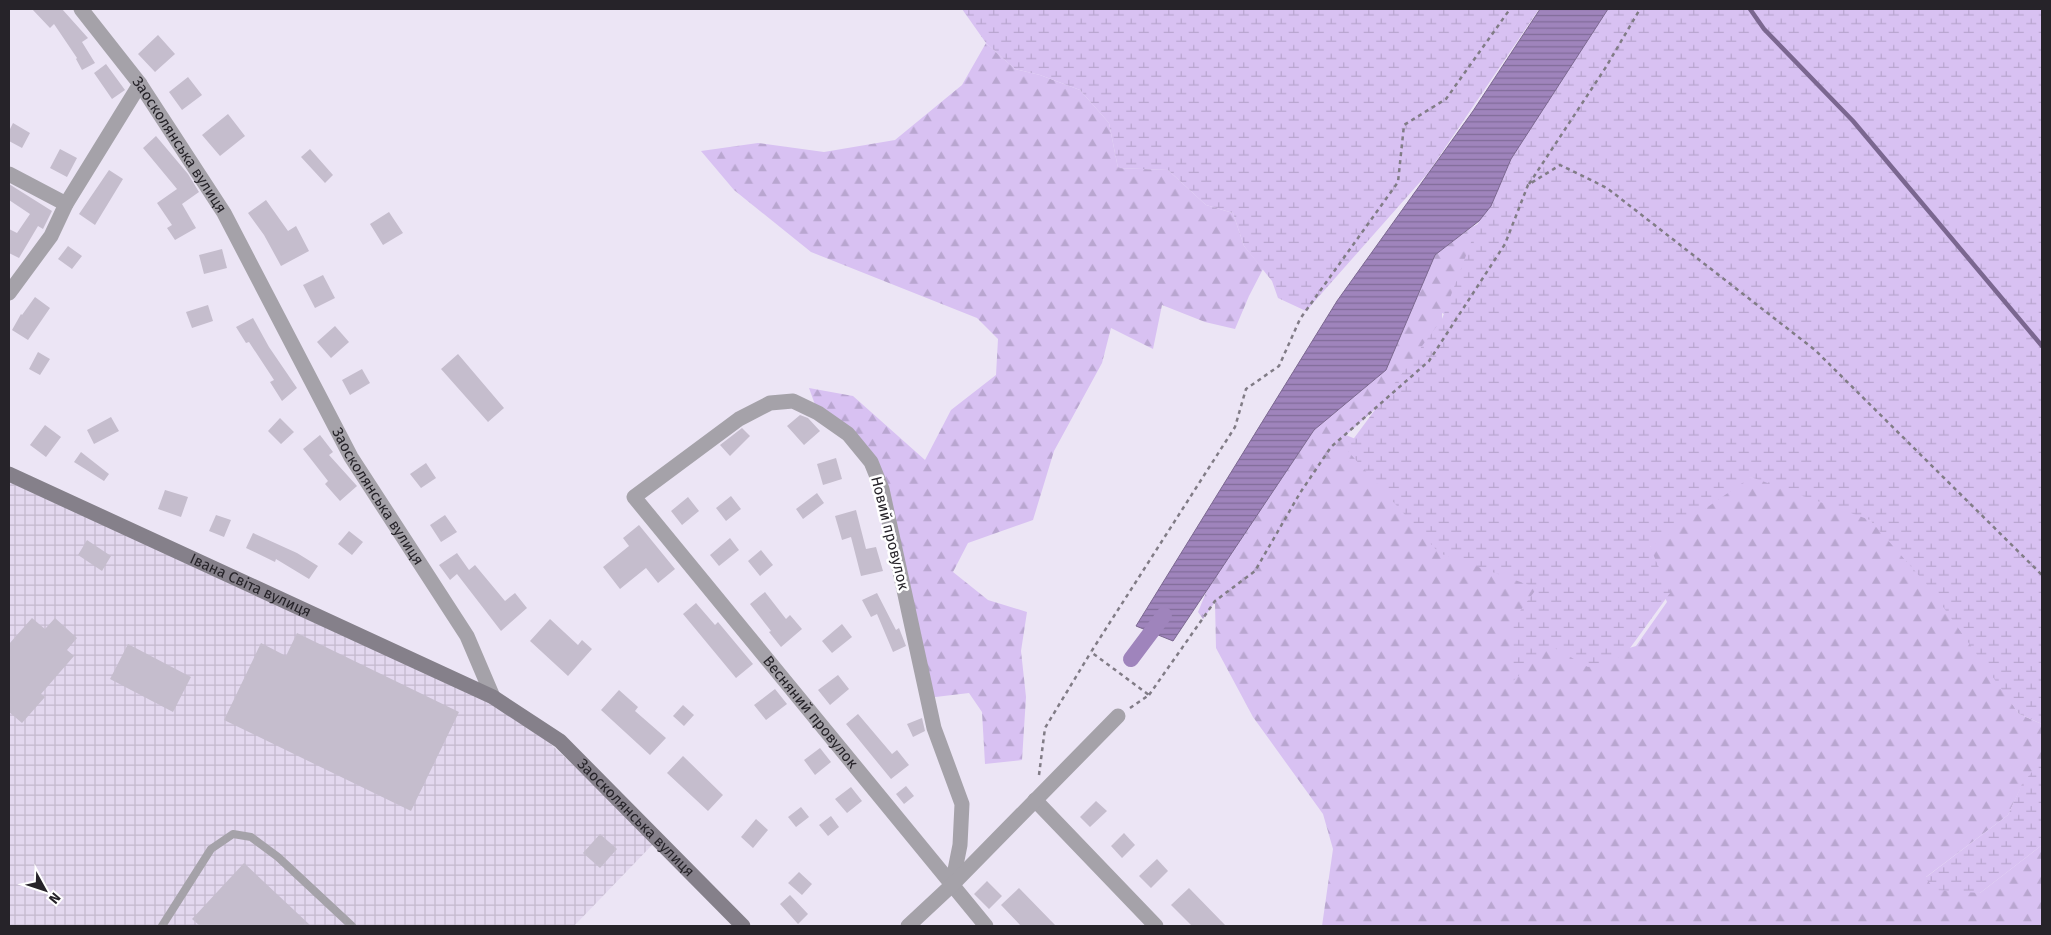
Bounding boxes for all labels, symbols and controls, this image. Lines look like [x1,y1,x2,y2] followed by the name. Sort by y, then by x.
[129,73,230,216] street label: Заосколянська вулиця
[328,425,428,568] street label: Заосколянська вулиця
[867,474,913,592] street label: Новий провулок
[187,550,314,621] street label: Івана Світа вулиця
[759,652,862,772] street label: Весняний провулок
[574,755,698,881] street label: Заосколянська вулиця
[20,865,70,915] north arrow
[45,889,64,907] text: N

